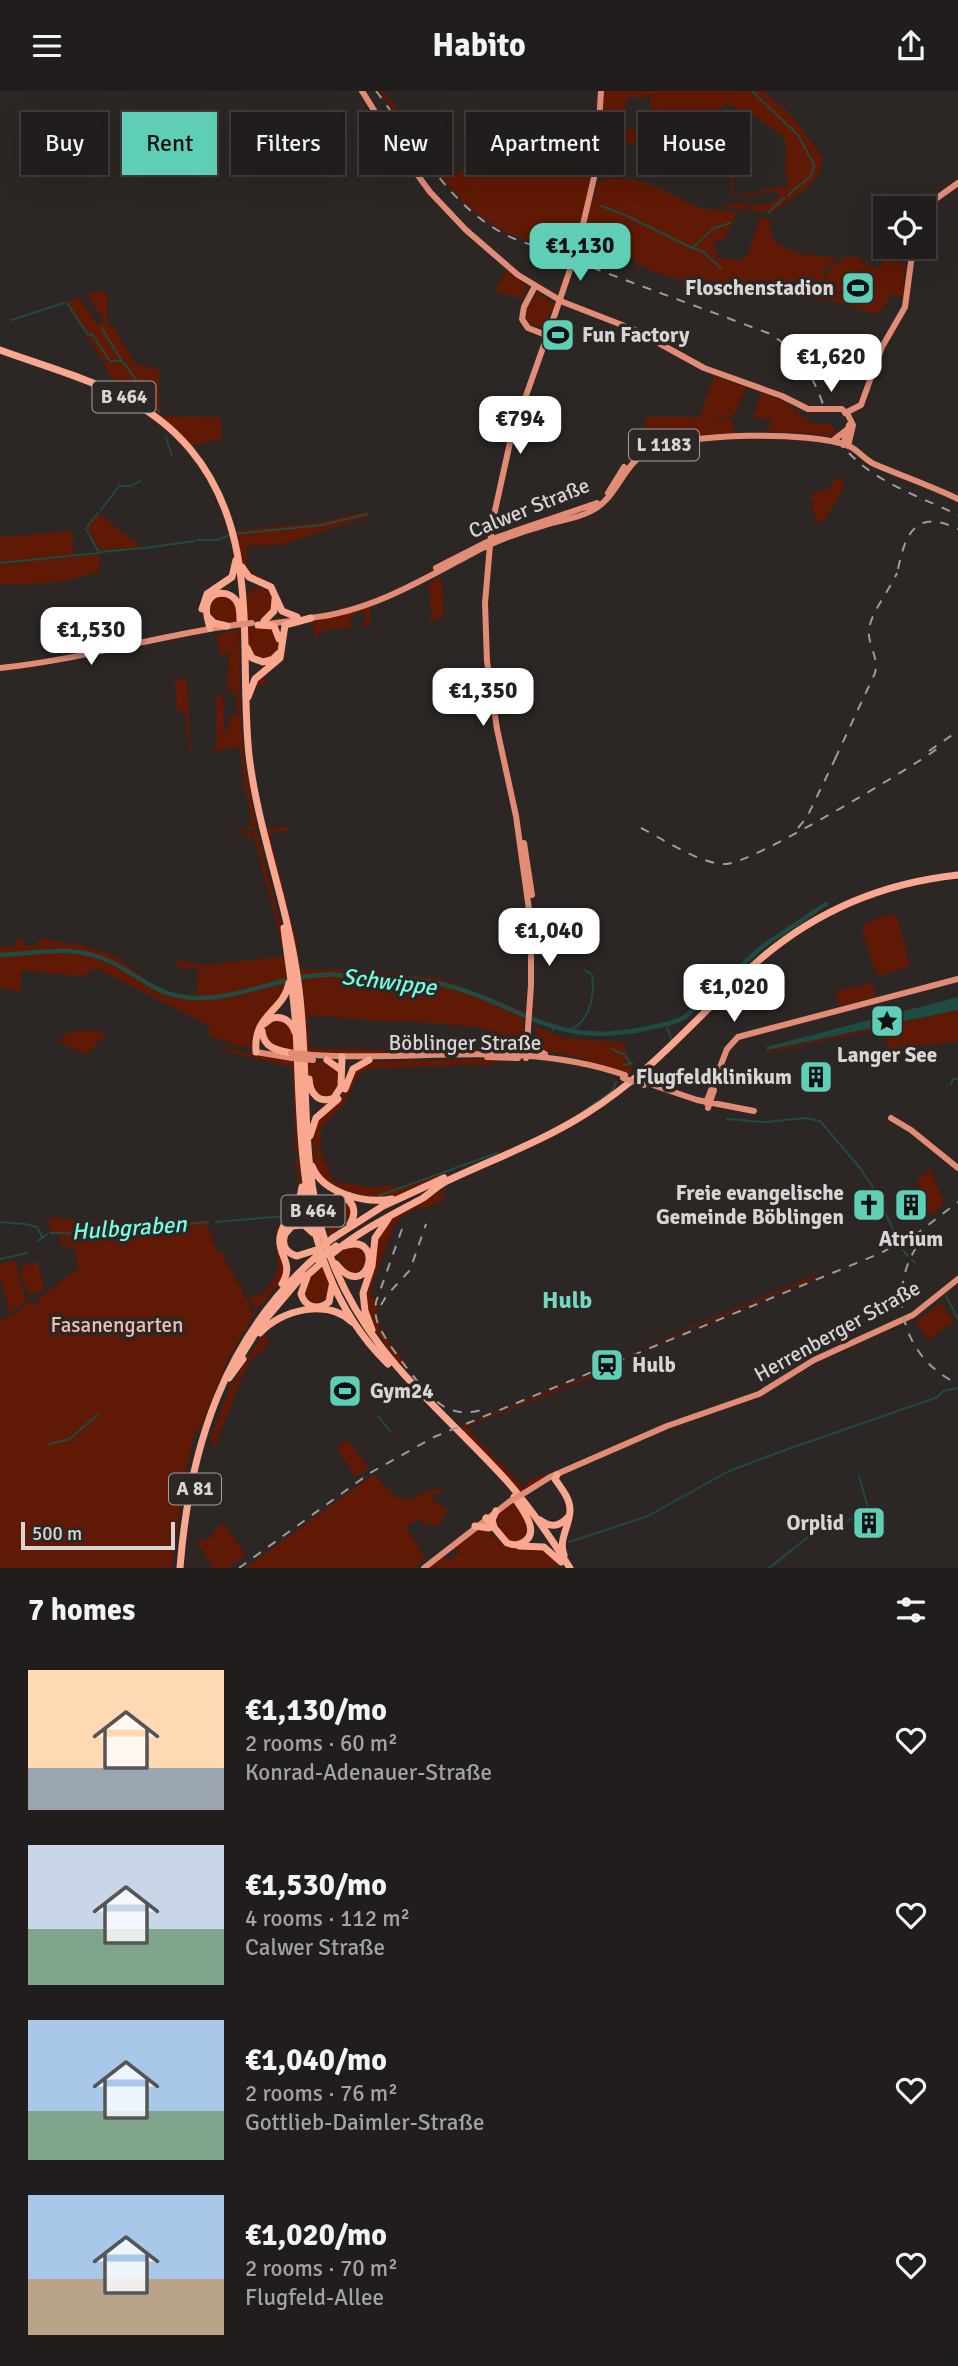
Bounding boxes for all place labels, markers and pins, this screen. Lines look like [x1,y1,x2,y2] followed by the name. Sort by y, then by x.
[523,223,637,283] pin: €1,130
[839,269,877,307] sports icon: Floschenstadion
[685,275,834,301] place label: Floschenstadion
[539,316,577,354] sports icon: Fun Factory
[582,322,690,348] place label: Fun Factory
[774,335,888,394] pin: €1,620
[479,397,561,456] pin: €794
[34,607,148,667] pin: €1,530
[426,669,540,728] pin: €1,350
[492,909,606,968] pin: €1,040
[677,965,791,1024] pin: €1,020
[868,1002,906,1040] place icon: Langer See
[837,1042,937,1068] place label: Langer See
[797,1058,835,1096] building icon: Flugfeldklinikum
[636,1064,792,1090] place label: Flugfeldklinikum
[656,1180,844,1230] place label: Freie evangelische Gemeinde Böblingen
[850,1186,888,1224] church icon: Freie evangelische Gemeinde Böblingen
[892,1186,930,1224] building icon: Atrium
[879,1226,943,1252] place label: Atrium
[588,1346,626,1384] station icon: Hulb
[632,1352,676,1378] place label: Hulb
[326,1372,364,1410] sports icon: Gym24
[370,1378,434,1404] place label: Gym24
[850,1504,888,1542] building icon: Orplid
[786,1510,844,1536] place label: Orplid

